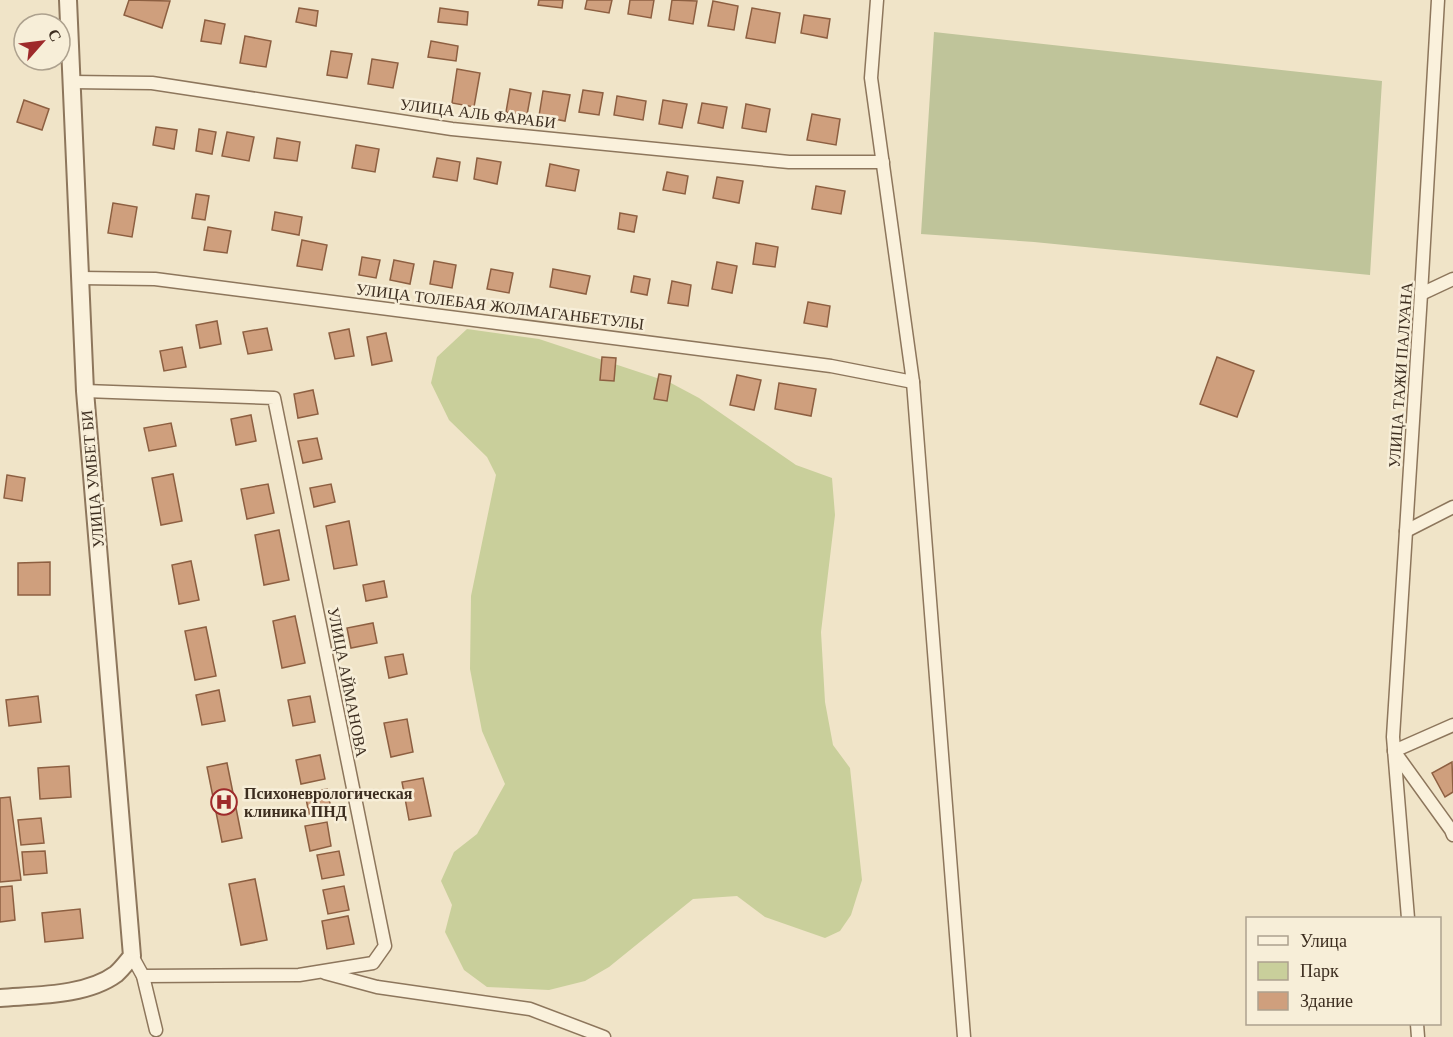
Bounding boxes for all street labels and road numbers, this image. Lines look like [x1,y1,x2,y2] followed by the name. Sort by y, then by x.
[399,95,557,133] street label: УЛИЦА АЛЬ ФАРАБИ
[355,280,645,334] street label: УЛИЦА ТОЛЕБАЯ ЖОЛМАГАНБЕТУЛЫ
[1386,281,1417,469] street label: УЛИЦА ТАЖИ ПАЛУАНА
[78,409,108,548] street label: УЛИЦА УМБЕТ БИ
[324,606,371,759] street label: УЛИЦА АЙМАНОВА

